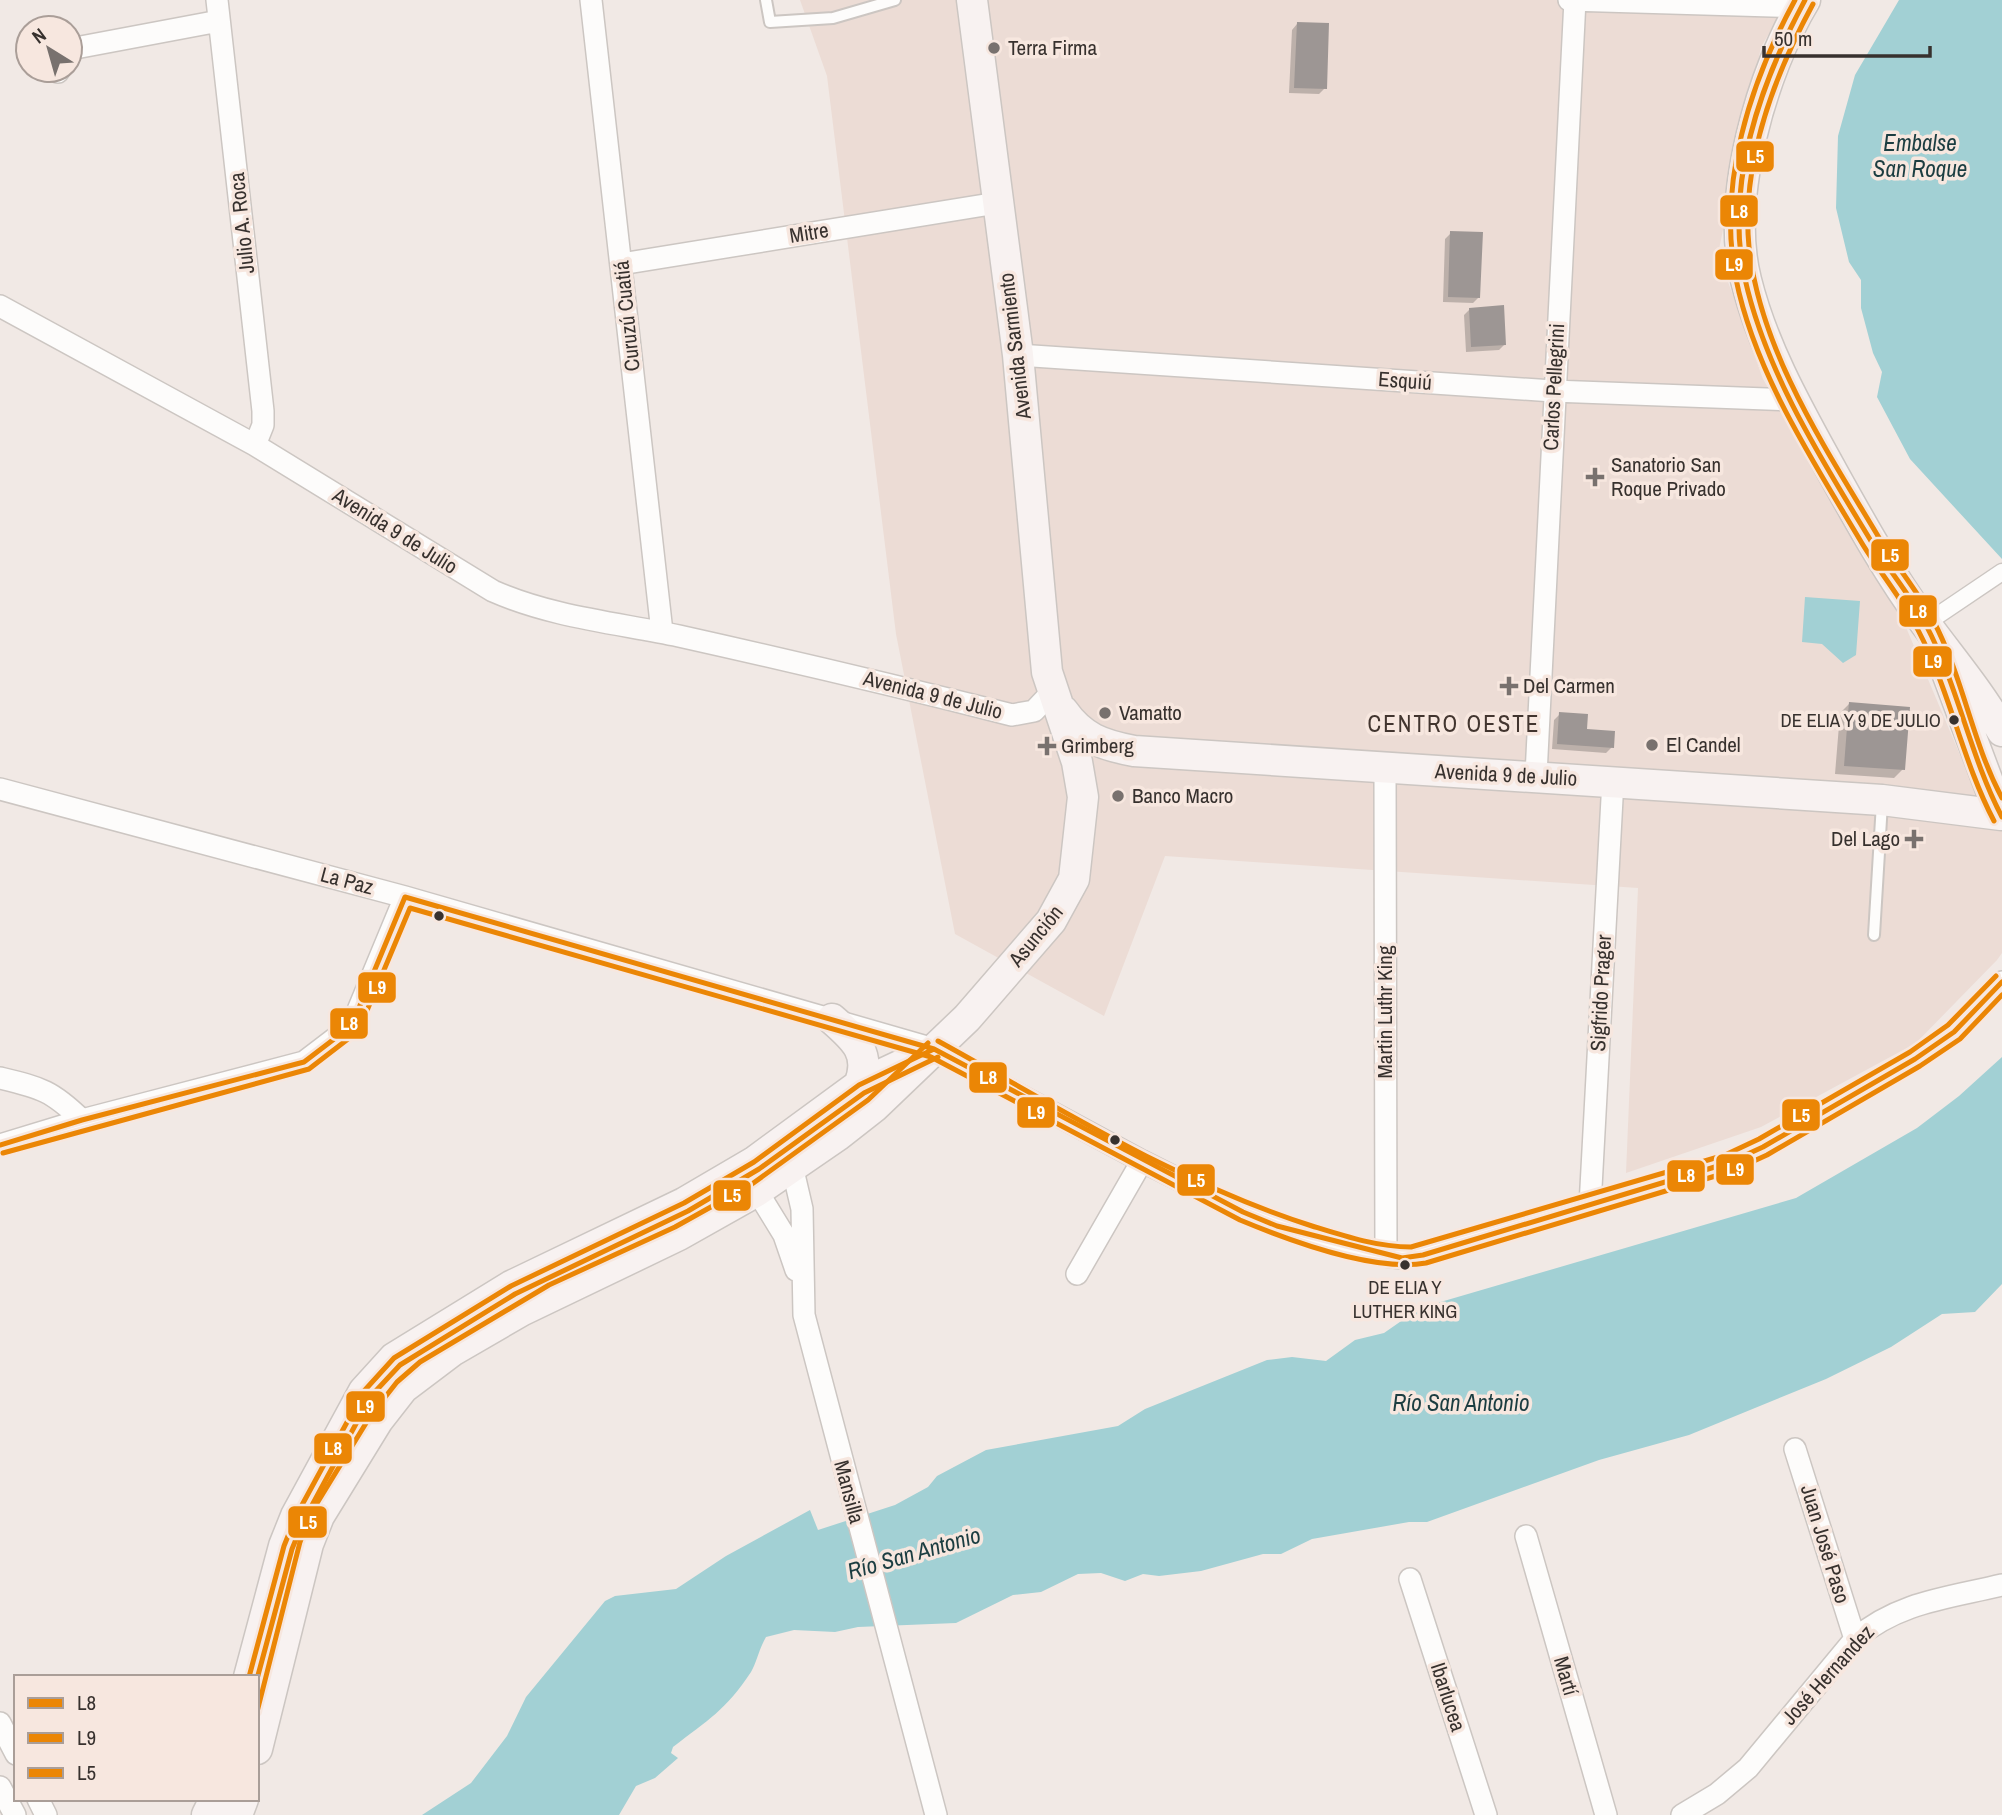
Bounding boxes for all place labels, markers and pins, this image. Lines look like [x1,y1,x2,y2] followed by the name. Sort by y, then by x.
[1008,33,1097,62] place label: Terra Firma
[986,40,1002,56] marker: Terra Firma
[1611,450,1726,503] place label: Sanatorio San Roque Privado
[1585,467,1605,487] marker: Sanatorio San Roque Privado
[1523,671,1615,700] place label: Del Carmen
[1501,678,1517,694] marker: Del Carmen
[1119,698,1182,727] place label: Vamatto
[1097,705,1113,721] marker: Vamatto
[1780,707,1941,733] place label: DE ELIA Y 9 DE JULIO
[1947,713,1961,727] marker: DE ELIA Y 9 DE JULIO
[1666,730,1741,759] place label: El Candel
[1061,731,1134,760] place label: Grimberg
[1644,737,1660,753] marker: El Candel
[1039,738,1055,754] marker: Grimberg
[1132,781,1233,810] place label: Banco Macro
[1110,788,1126,804] marker: Banco Macro
[1831,824,1900,853] place label: Del Lago
[1906,831,1922,847] marker: Del Lago
[432,909,446,923] unlabelled marker
[1108,1133,1122,1147] unlabelled marker
[1398,1258,1412,1272] marker: DE ELIA Y LUTHER KING
[1353,1274,1457,1324] place label: DE ELIA Y LUTHER KING

